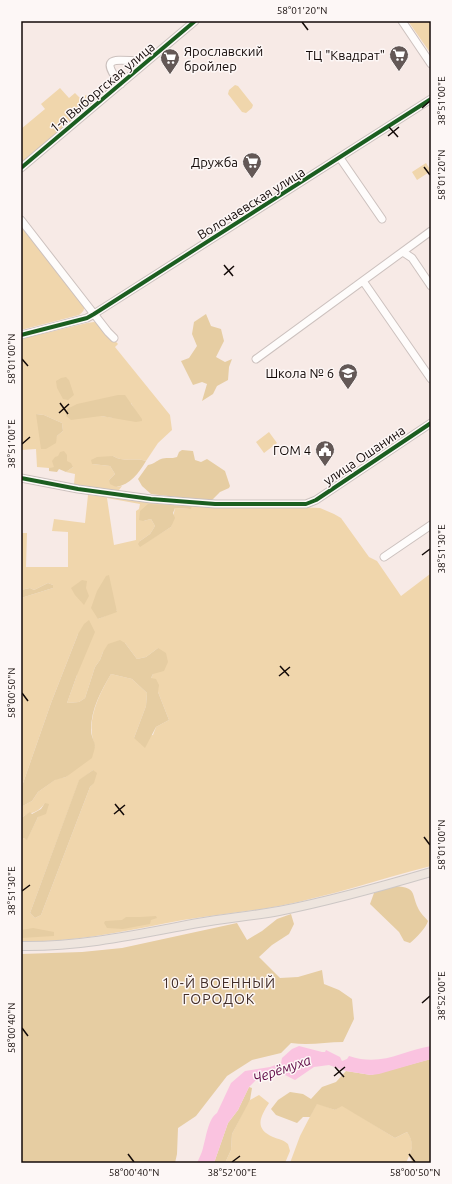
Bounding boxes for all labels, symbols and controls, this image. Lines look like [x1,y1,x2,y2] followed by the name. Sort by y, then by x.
[277,5,327,16] text: 58°01'20"N
[47,39,157,135] street label: 1-я Выборгская улица
[184,44,263,73] place label: Ярославский бройлер
[388,44,410,72] supermarket icon: ТЦ "Квадрат"
[159,47,181,75] supermarket icon: Ярославский бройлер
[306,48,385,62] place label: ТЦ "Квадрат"
[436,76,447,126] text: 38°51'00"E
[436,150,447,200] text: 58°01'20"N
[241,151,263,179] supermarket icon: Дружба
[191,155,238,169] place label: Дружба
[195,164,307,242] street label: Волочаевская улица
[6,334,17,384] text: 58°01'00"N
[337,362,359,390] school or university icon: Школа № 6
[265,366,334,380] place label: Школа № 6
[6,419,17,469] text: 38°51'00"E
[321,423,407,487] street label: улица Ошанина
[314,439,336,467] public building icon: ГОМ 4
[273,443,311,457] place label: ГОМ 4
[436,524,447,574] text: 38°51'30"E
[6,668,17,718] text: 58°00'50"N
[436,820,447,870] text: 58°01'00"N
[6,866,17,916] text: 38°51'30"E
[436,971,447,1021] text: 38°52'00"E
[162,974,276,1007] district label: 10-Й ВОЕННЫЙ ГОРОДОК
[6,1003,17,1053] text: 58°00'40"N
[251,1052,313,1086] water label: Черёмуха
[109,1167,159,1178] text: 58°00'40"N
[207,1167,257,1178] text: 38°52'00"E
[390,1167,440,1178] text: 58°00'50"N

